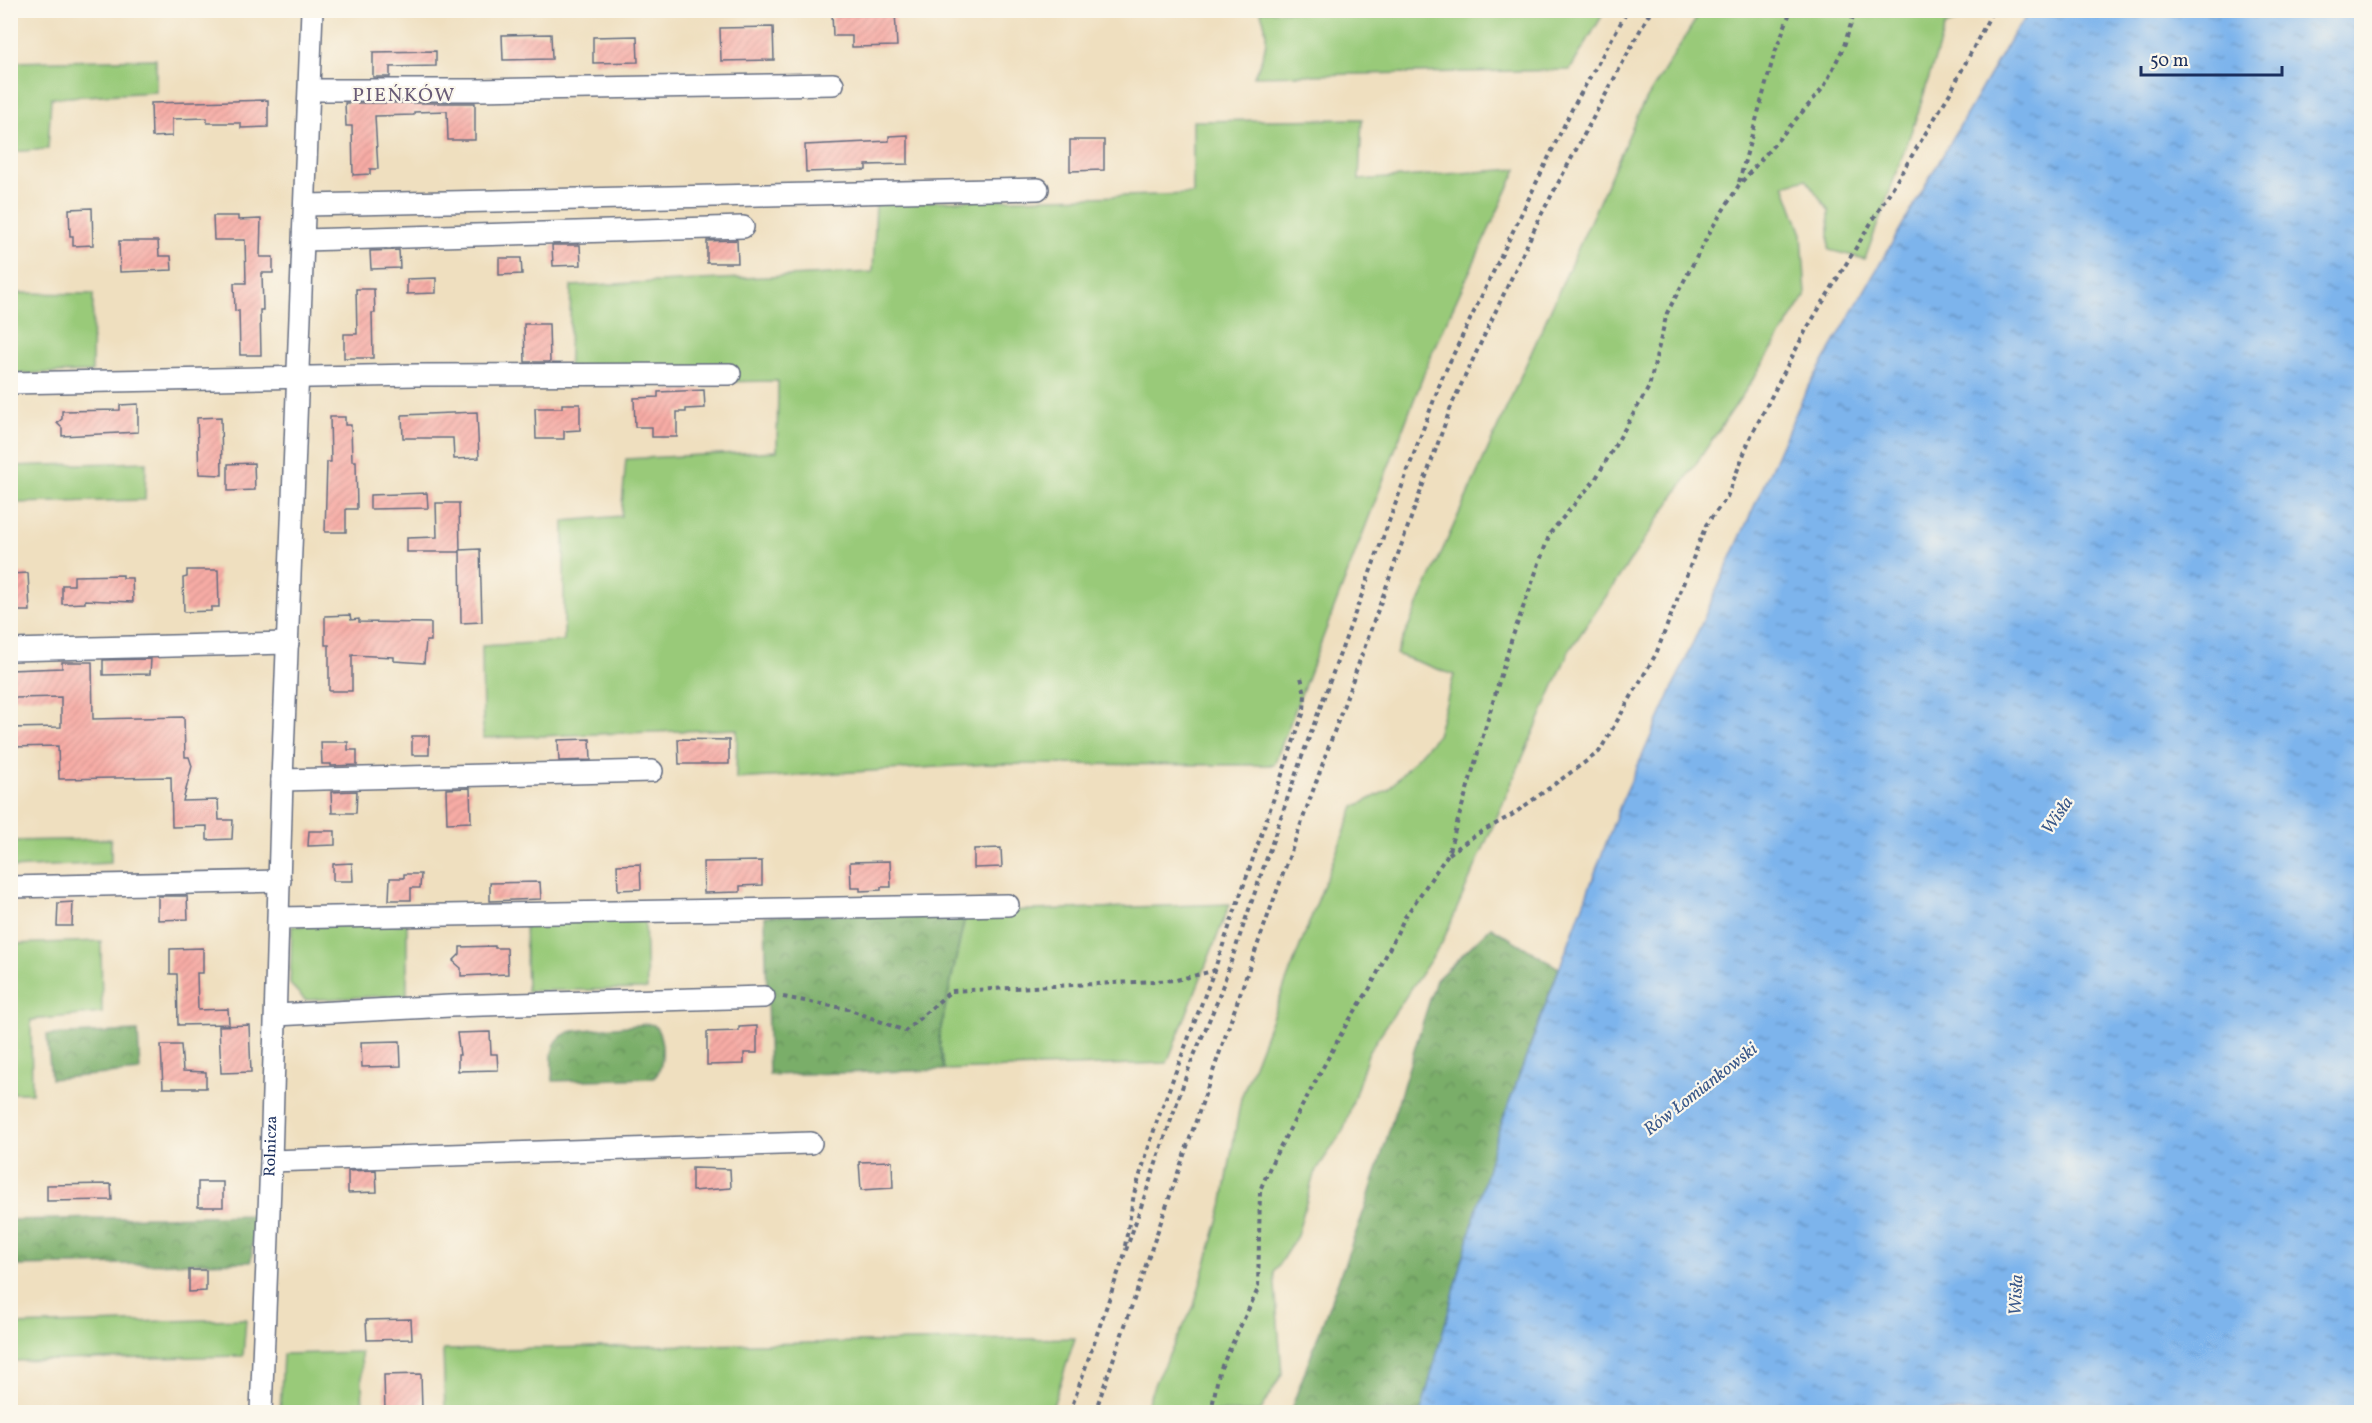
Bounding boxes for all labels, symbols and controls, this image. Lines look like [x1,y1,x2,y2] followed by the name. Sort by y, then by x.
[2141,39,2282,77] scale bar
[2150,49,2189,74] text: 50 m
[352,82,456,110] district label: PIEŃKÓW
[2036,792,2080,840] water label: Wisła
[1639,1037,1764,1142] water label: Rów Łomiankowski
[259,1115,283,1177] street label: Rolnicza
[2003,1274,2031,1316] water label: Wisła

